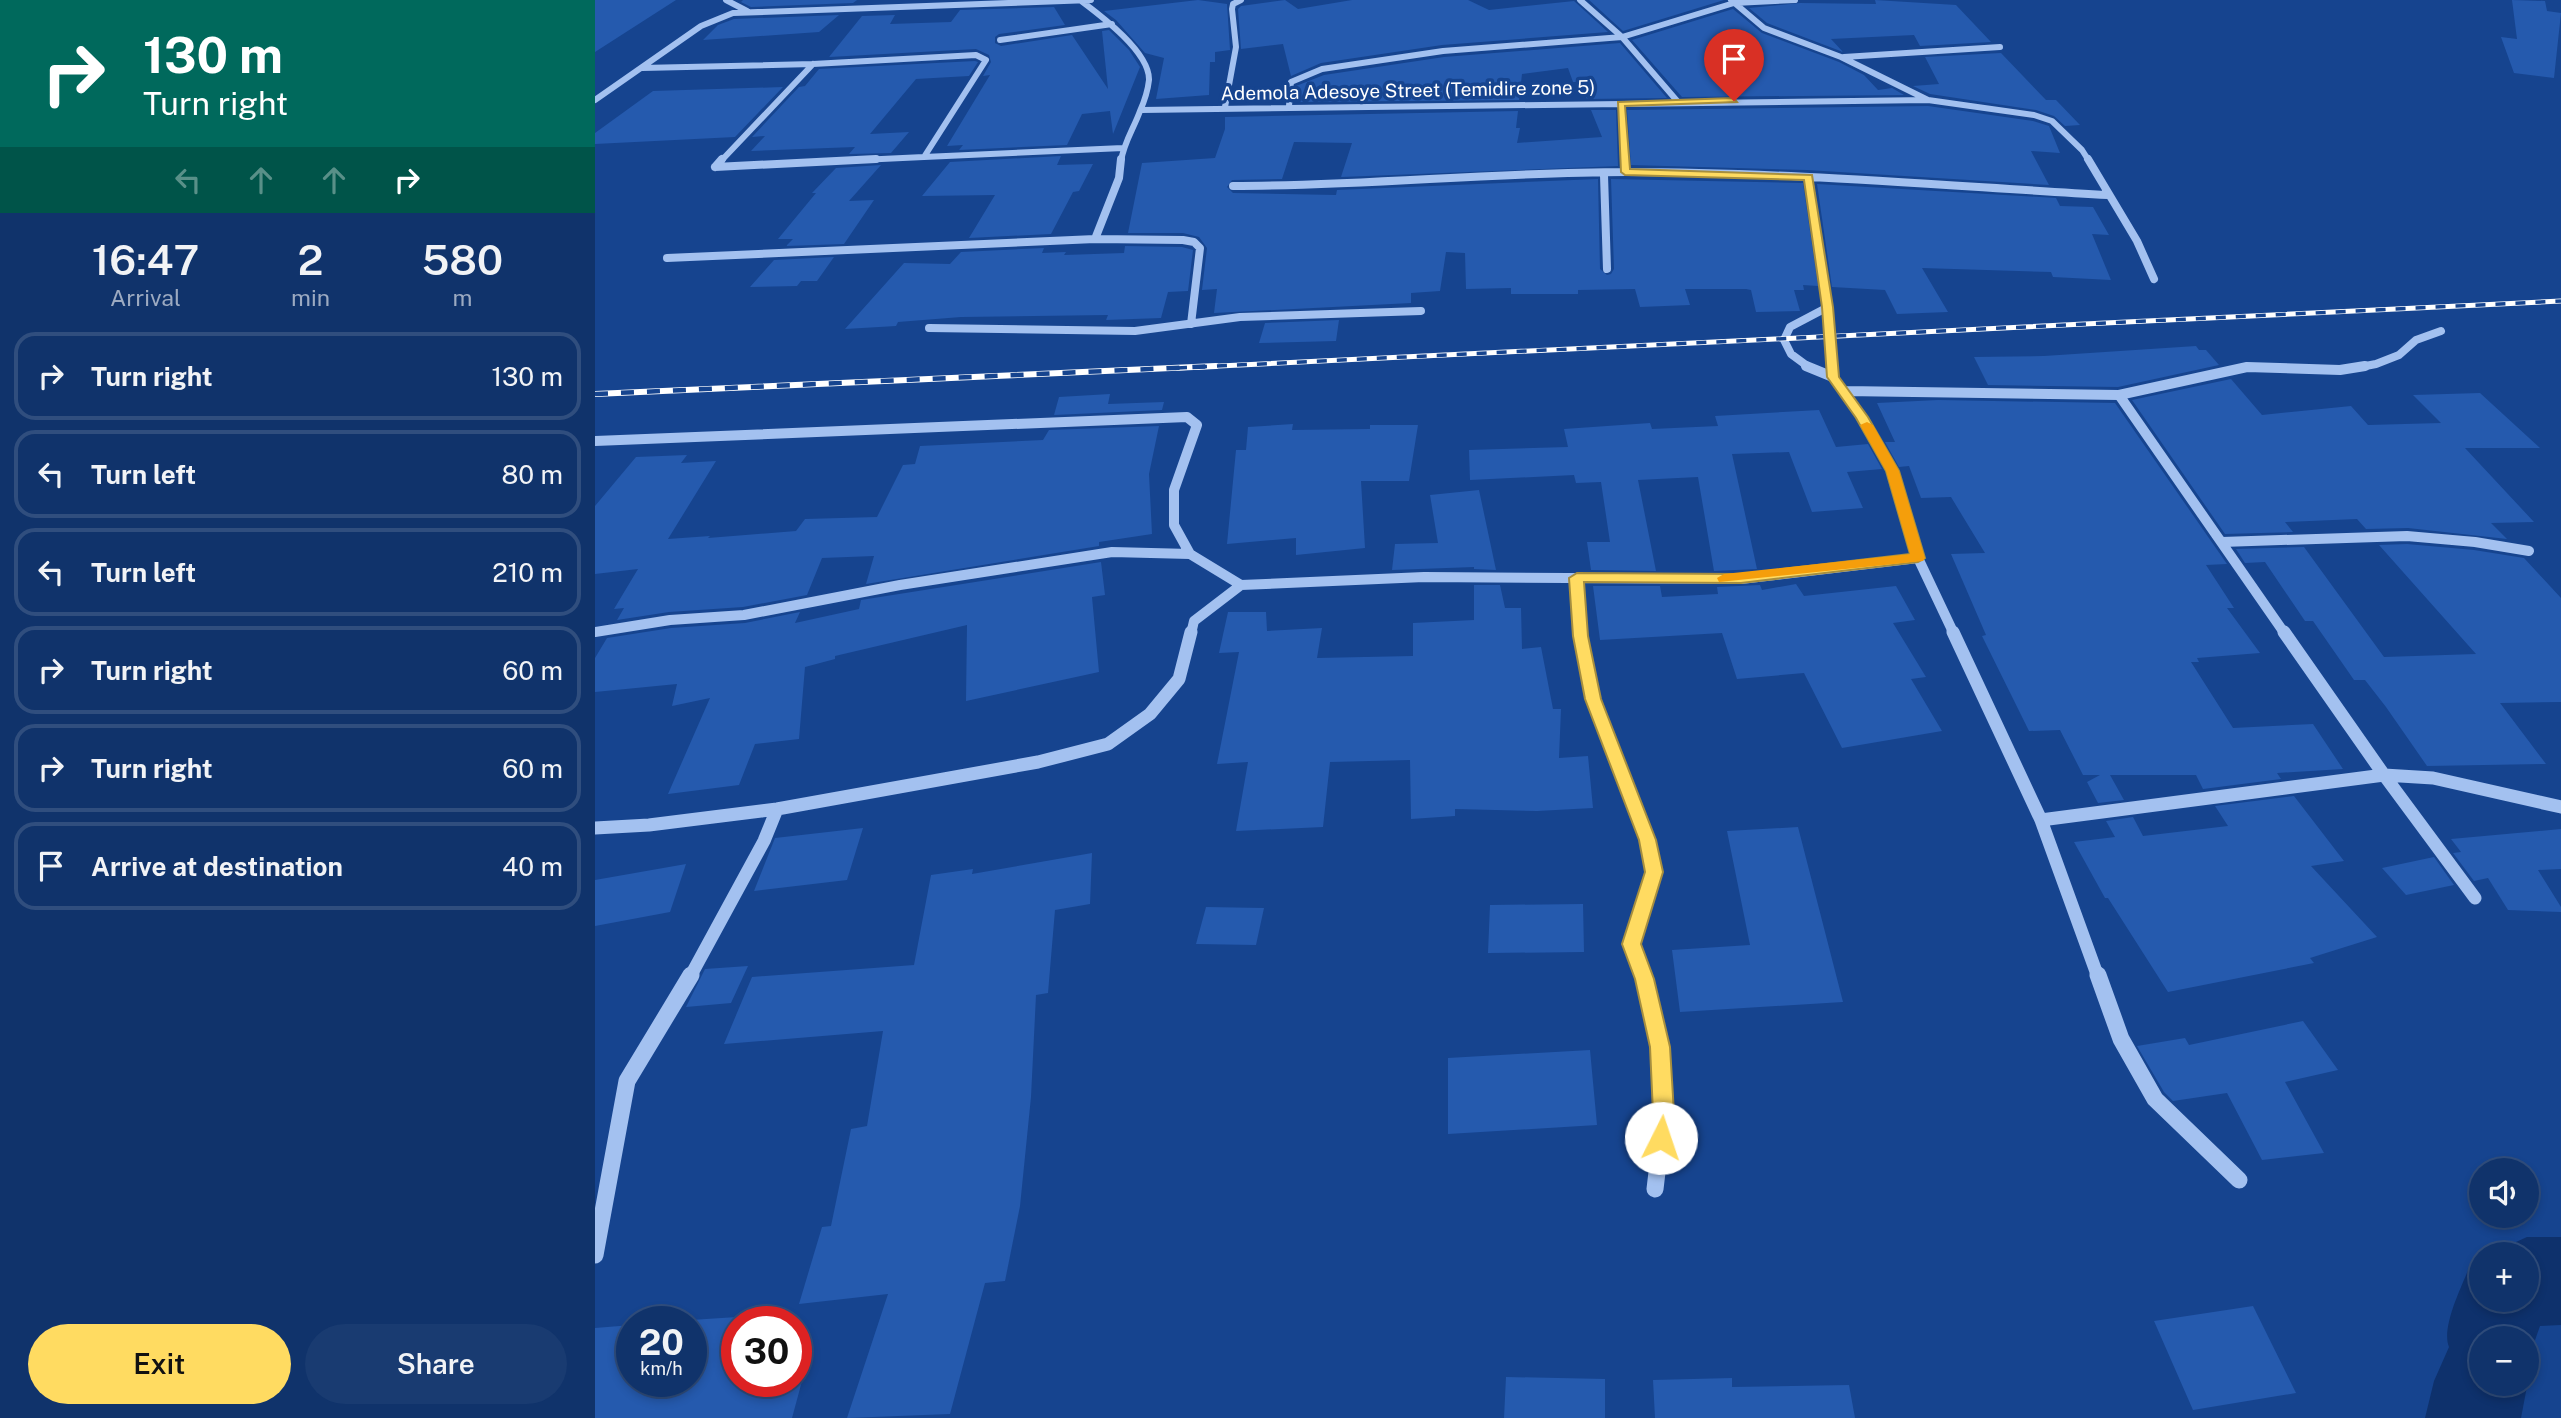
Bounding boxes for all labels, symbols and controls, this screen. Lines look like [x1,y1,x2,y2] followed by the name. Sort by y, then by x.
[143,26,283,84] text: 130 m
[28,28,119,119] icon: right
[1704,29,1764,101] pin
[1715,40,1753,78] icon: arrive
[1221,76,1595,104] street label: Ademola Adesoye Street (Temidire zone 5)
[143,85,288,122] text: Turn right
[169,161,207,199] icon: left
[242,161,280,199] icon: ahead
[315,161,353,199] icon: ahead
[388,161,426,199] icon: right
[92,235,199,284] text: 16:47
[298,235,323,284] text: 2
[422,235,503,284] text: 580
[110,284,181,311] text: Arrival
[291,284,330,311] text: min
[453,284,472,311] text: m
[32,357,70,395] icon: right
[91,361,213,392] text: Turn right
[491,361,563,392] text: 130 m
[32,455,70,493] icon: left
[91,459,196,490] text: Turn left
[502,459,563,490] text: 80 m
[32,553,70,591] icon: left
[91,557,196,588] text: Turn left
[492,557,563,588] text: 210 m
[32,651,70,689] icon: right
[91,655,213,686] text: Turn right
[502,655,563,686] text: 60 m
[32,749,70,787] icon: right
[91,753,213,784] text: Turn right
[502,753,563,784] text: 60 m
[32,847,70,885] icon: arrive
[91,851,343,882] text: Arrive at destination
[502,851,563,882] text: 40 m
[1624,1101,1698,1175] position arrow
[2469,1158,2539,1396] map controls
[2469,1158,2539,1228] button: sound
[2469,1242,2539,1312] button: +
[721,1306,812,1397] speed limit sign: 30
[639,1322,684,1363] text: 20
[28,1324,291,1404] button: Exit
[305,1324,567,1404] button: Share
[2469,1326,2539,1396] button: −
[640,1358,683,1379] text: km/h

